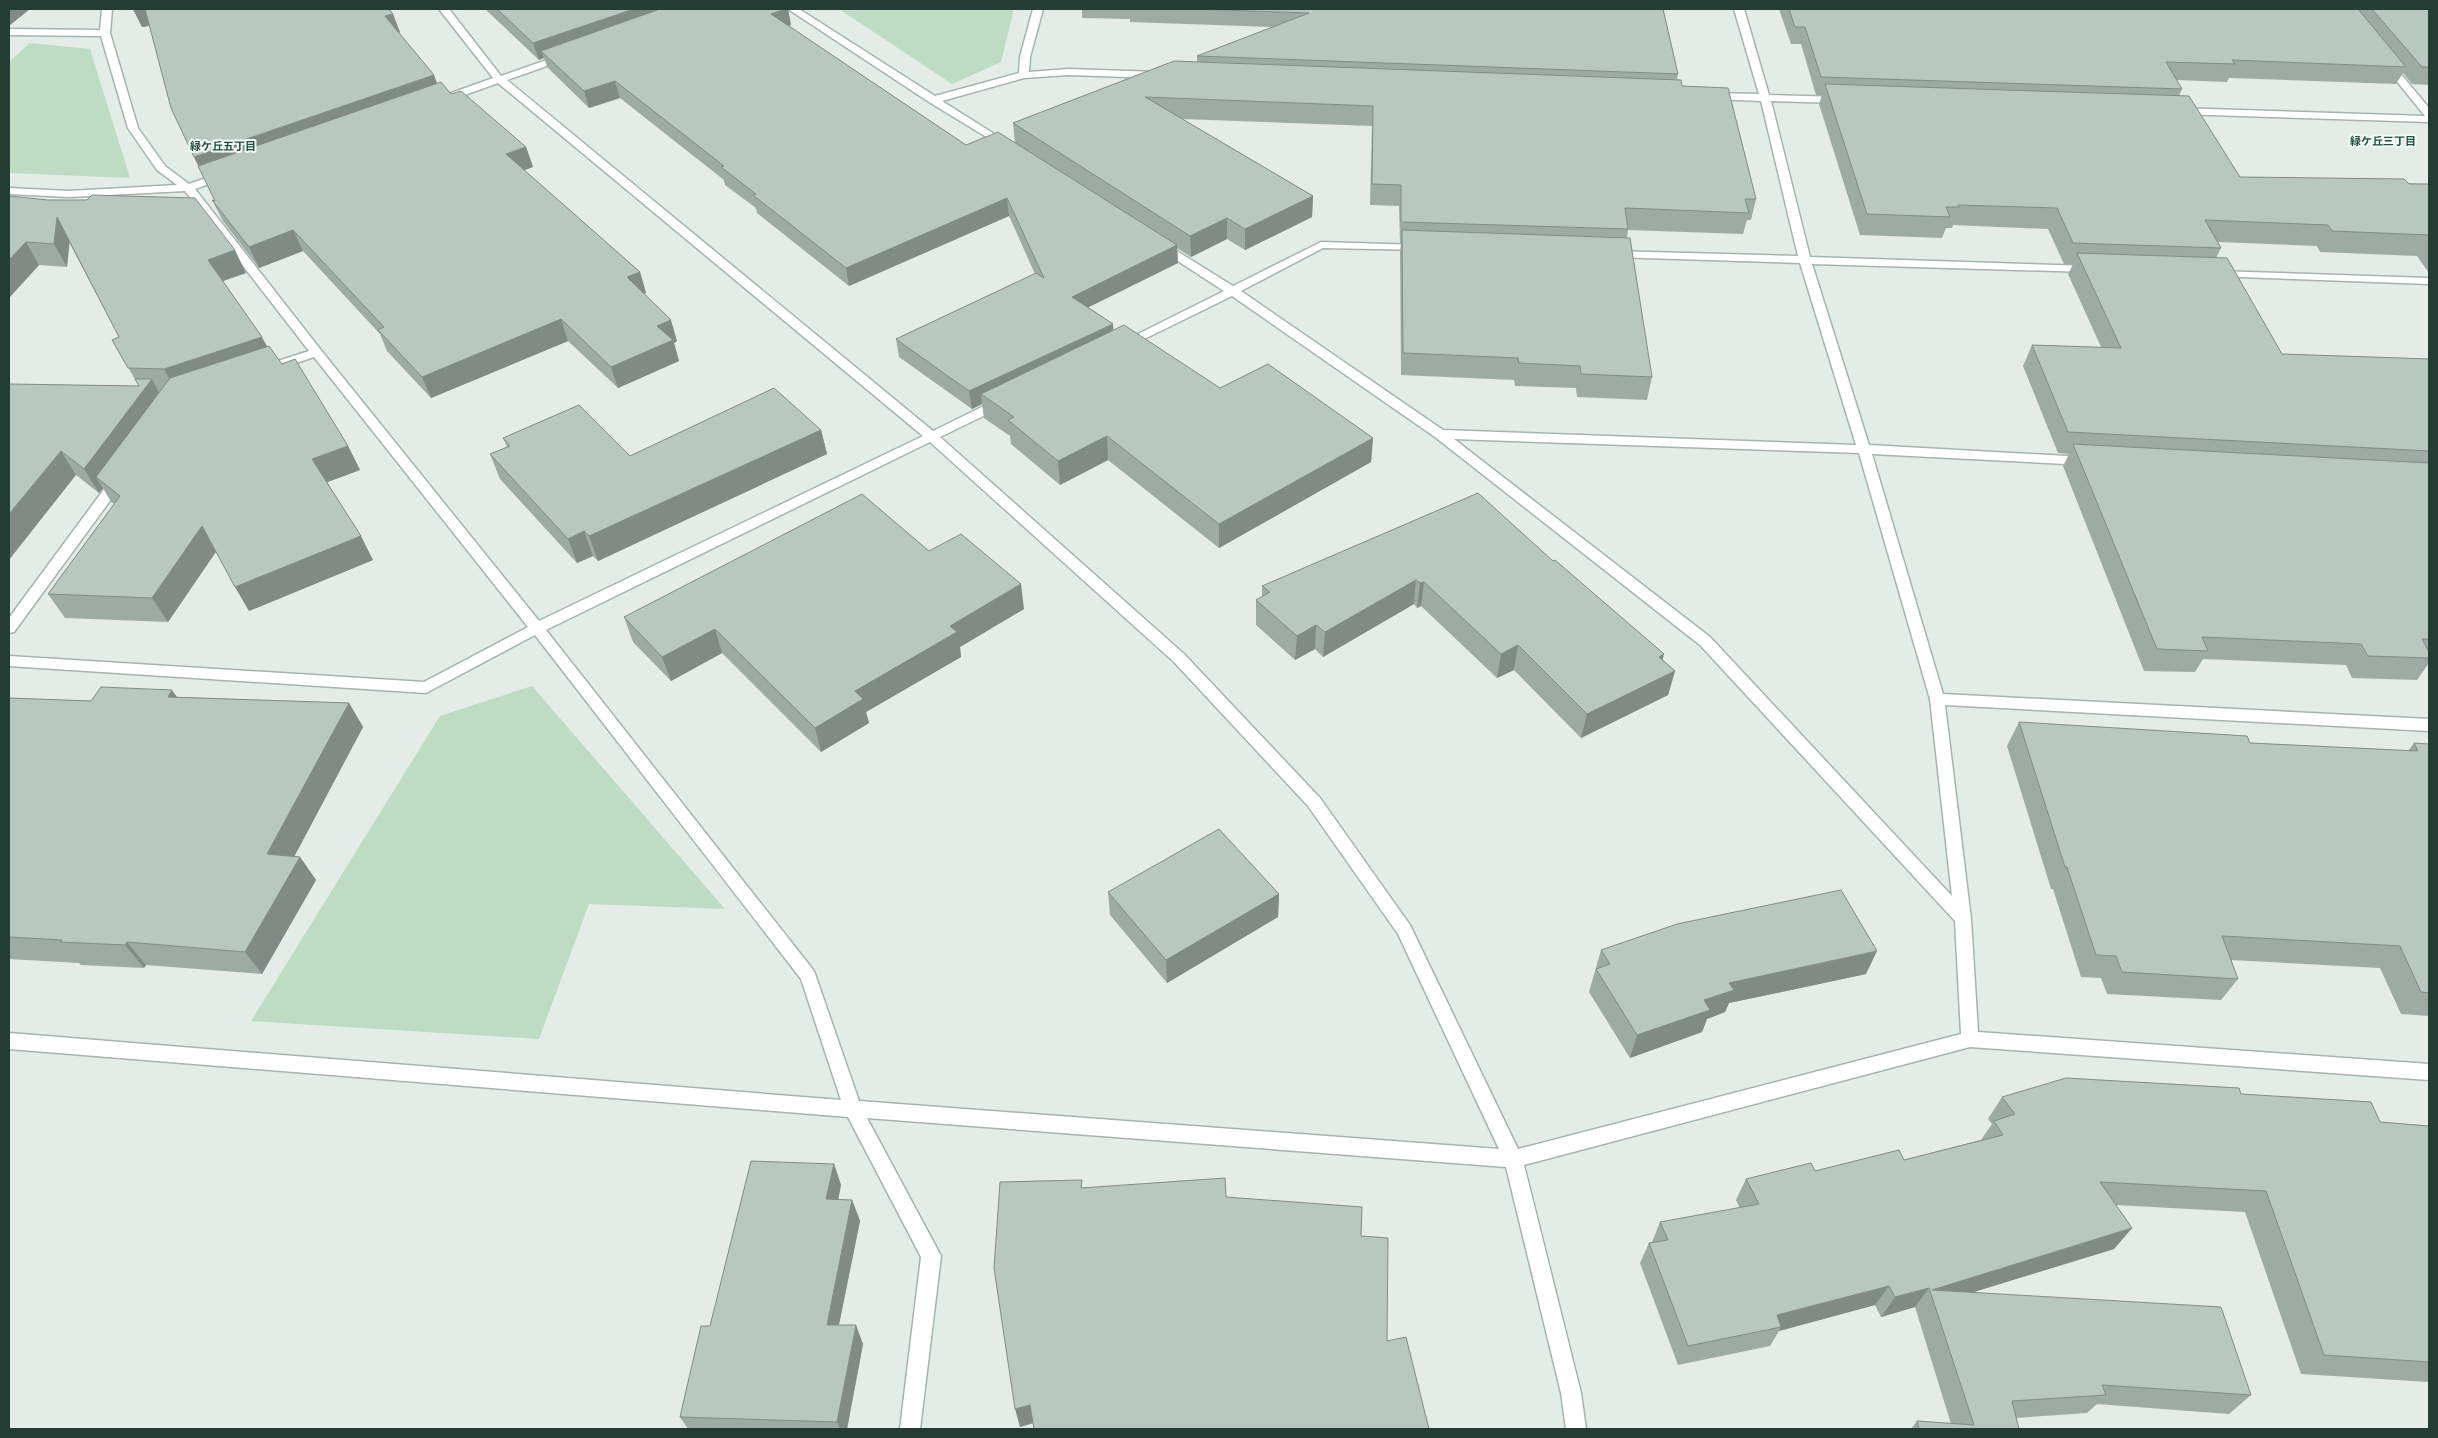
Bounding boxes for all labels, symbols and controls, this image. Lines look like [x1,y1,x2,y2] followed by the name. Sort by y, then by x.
[2350,135,2416,148] district label: 緑ケ丘三丁目
[190,140,256,153] district label: 緑ケ丘五丁目

